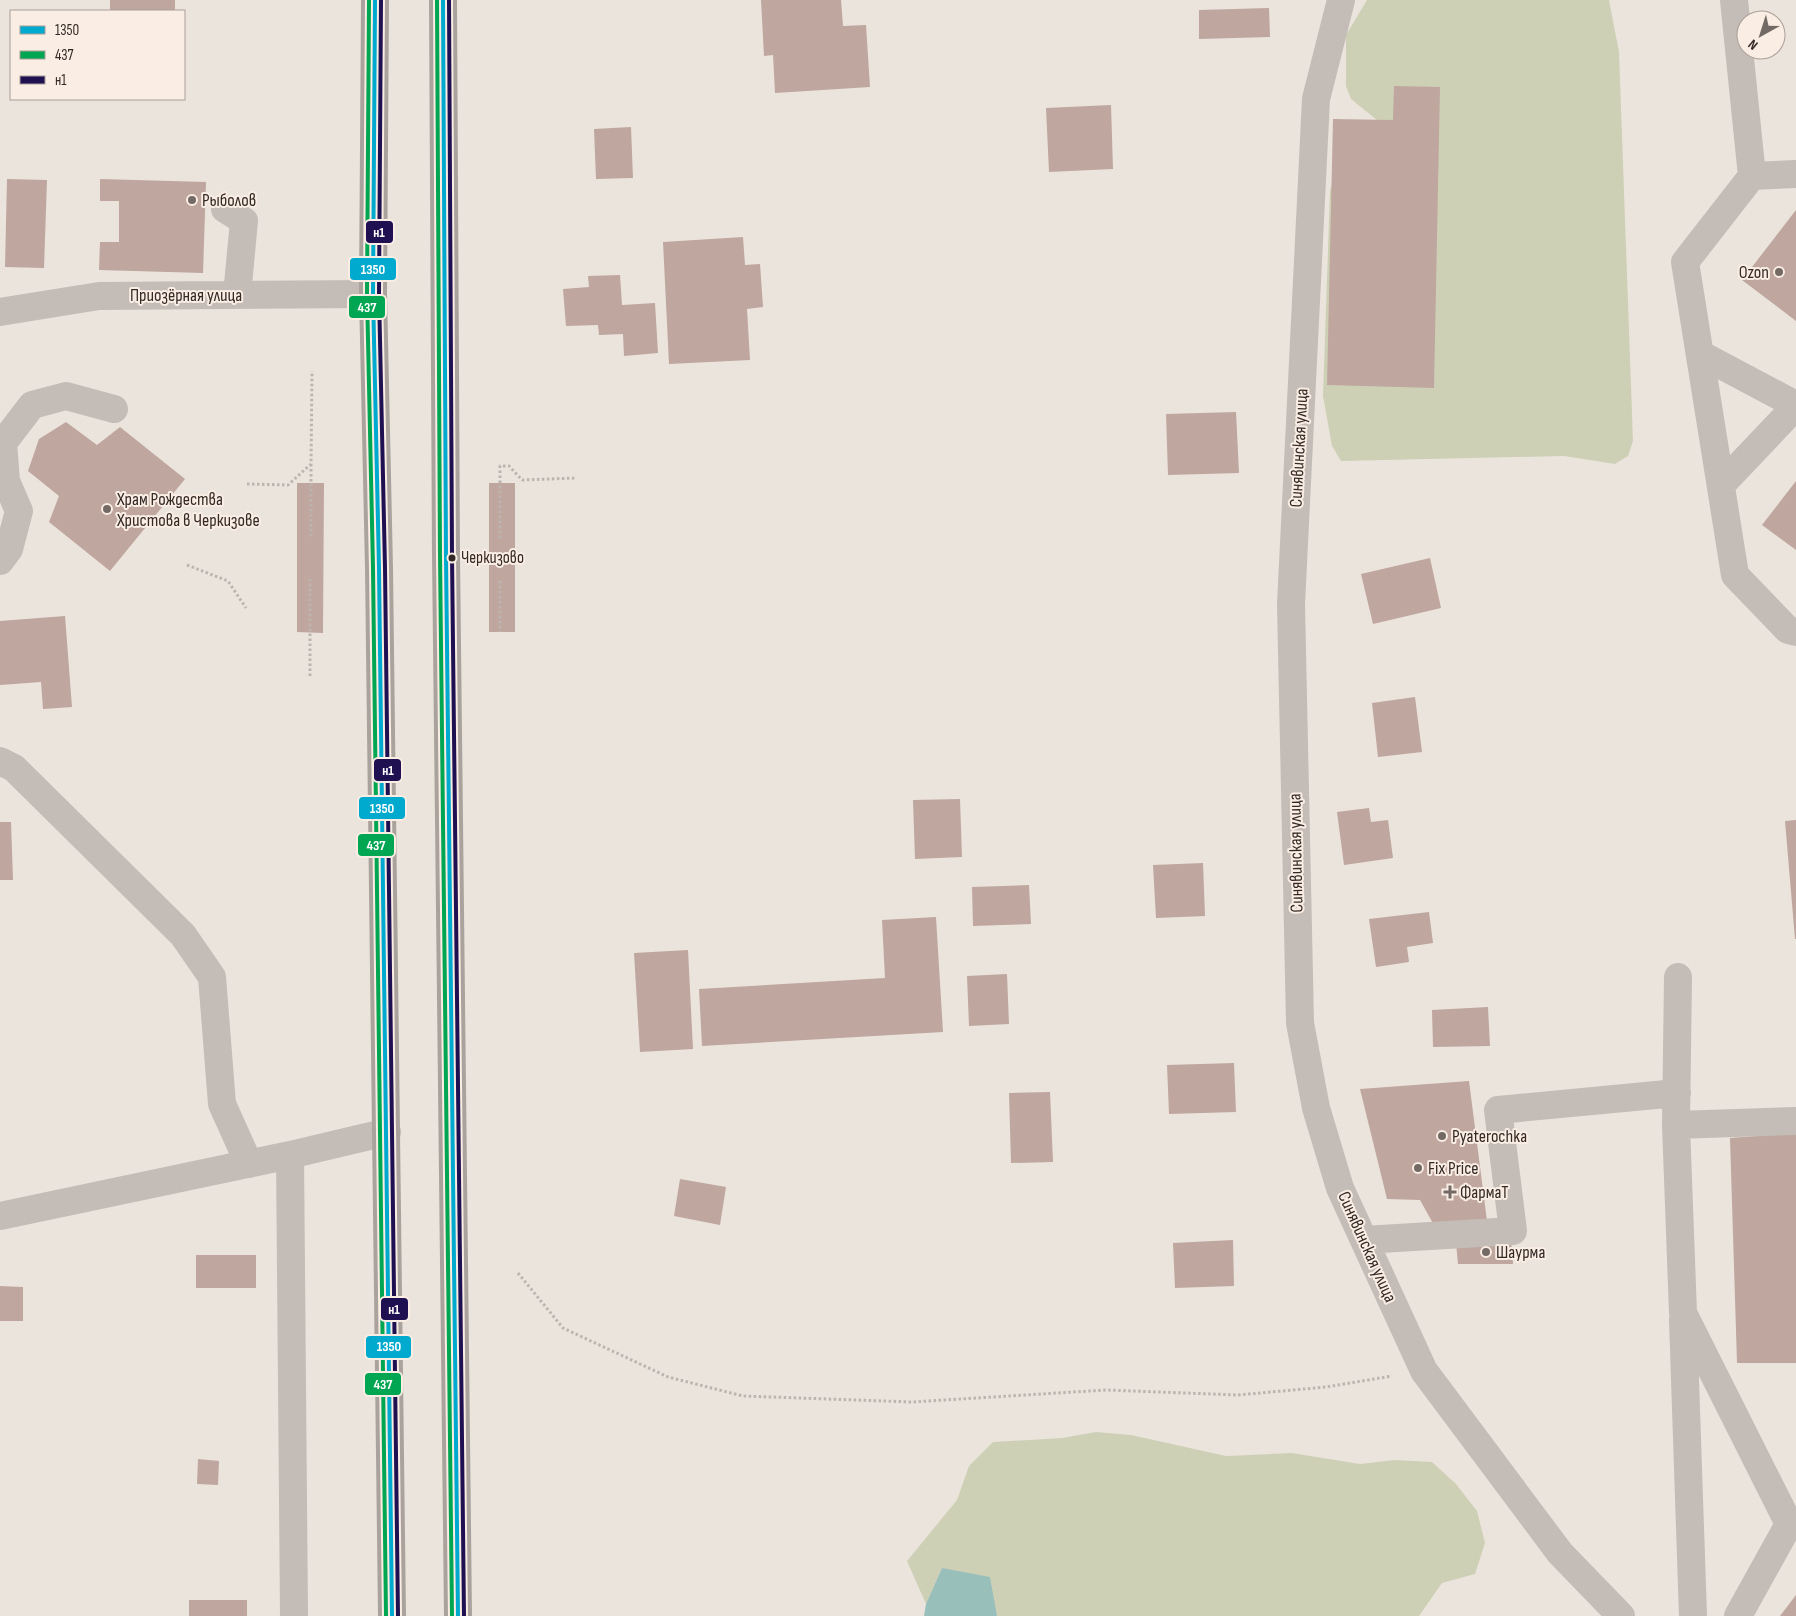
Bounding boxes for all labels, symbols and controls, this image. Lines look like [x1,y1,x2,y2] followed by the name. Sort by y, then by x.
[10,10,185,100] legend
[1736,10,1786,60] north arrow
[55,21,79,40] text: 1350
[1745,36,1761,54] text: N
[55,46,74,65] text: 437
[55,71,67,90] text: н1
[202,190,256,211] place label: Рыболов
[186,194,198,206] marker: Рыболов
[365,220,394,244] line badge: н1
[373,224,385,241] text: н1
[349,257,397,281] line badge: 1350
[361,261,386,278] text: 1350
[1739,262,1769,283] place label: Ozon
[1773,266,1785,278] marker: Ozon
[130,285,242,306] street label: Приозёрная улица
[348,295,386,319] line badge: 437
[358,299,377,316] text: 437
[1285,388,1313,508] street label: Синявинская улица
[116,489,260,531] place label: Храм Рождества Христова в Черкизове
[101,503,113,515] marker: Храм Рождества Христова в Черкизове
[461,548,524,568] place label: Черкизово
[447,553,457,563] marker: Черкизово
[373,758,402,782] line badge: н1
[382,762,394,779] text: н1
[1284,793,1308,913] street label: Синявинская улица
[358,796,406,820] line badge: 1350
[370,800,395,817] text: 1350
[357,833,395,857] line badge: 437
[367,837,386,854] text: 437
[1452,1126,1527,1147] place label: Pyaterochka
[1436,1130,1448,1142] marker: Pyaterochka
[1428,1158,1479,1179] place label: Fix Price
[1412,1162,1424,1174] marker: Fix Price
[1460,1182,1509,1203] place label: ФармаТ
[1444,1186,1456,1198] marker: ФармаТ
[1333,1188,1401,1306] street label: Синявинская улица
[1496,1242,1545,1263] place label: Шаурма
[1480,1246,1492,1258] marker: Шаурма
[380,1297,409,1321] line badge: н1
[388,1301,400,1318] text: н1
[365,1335,412,1359] line badge: 1350
[377,1338,402,1355] text: 1350
[364,1372,402,1396] line badge: 437
[374,1376,393,1393] text: 437

